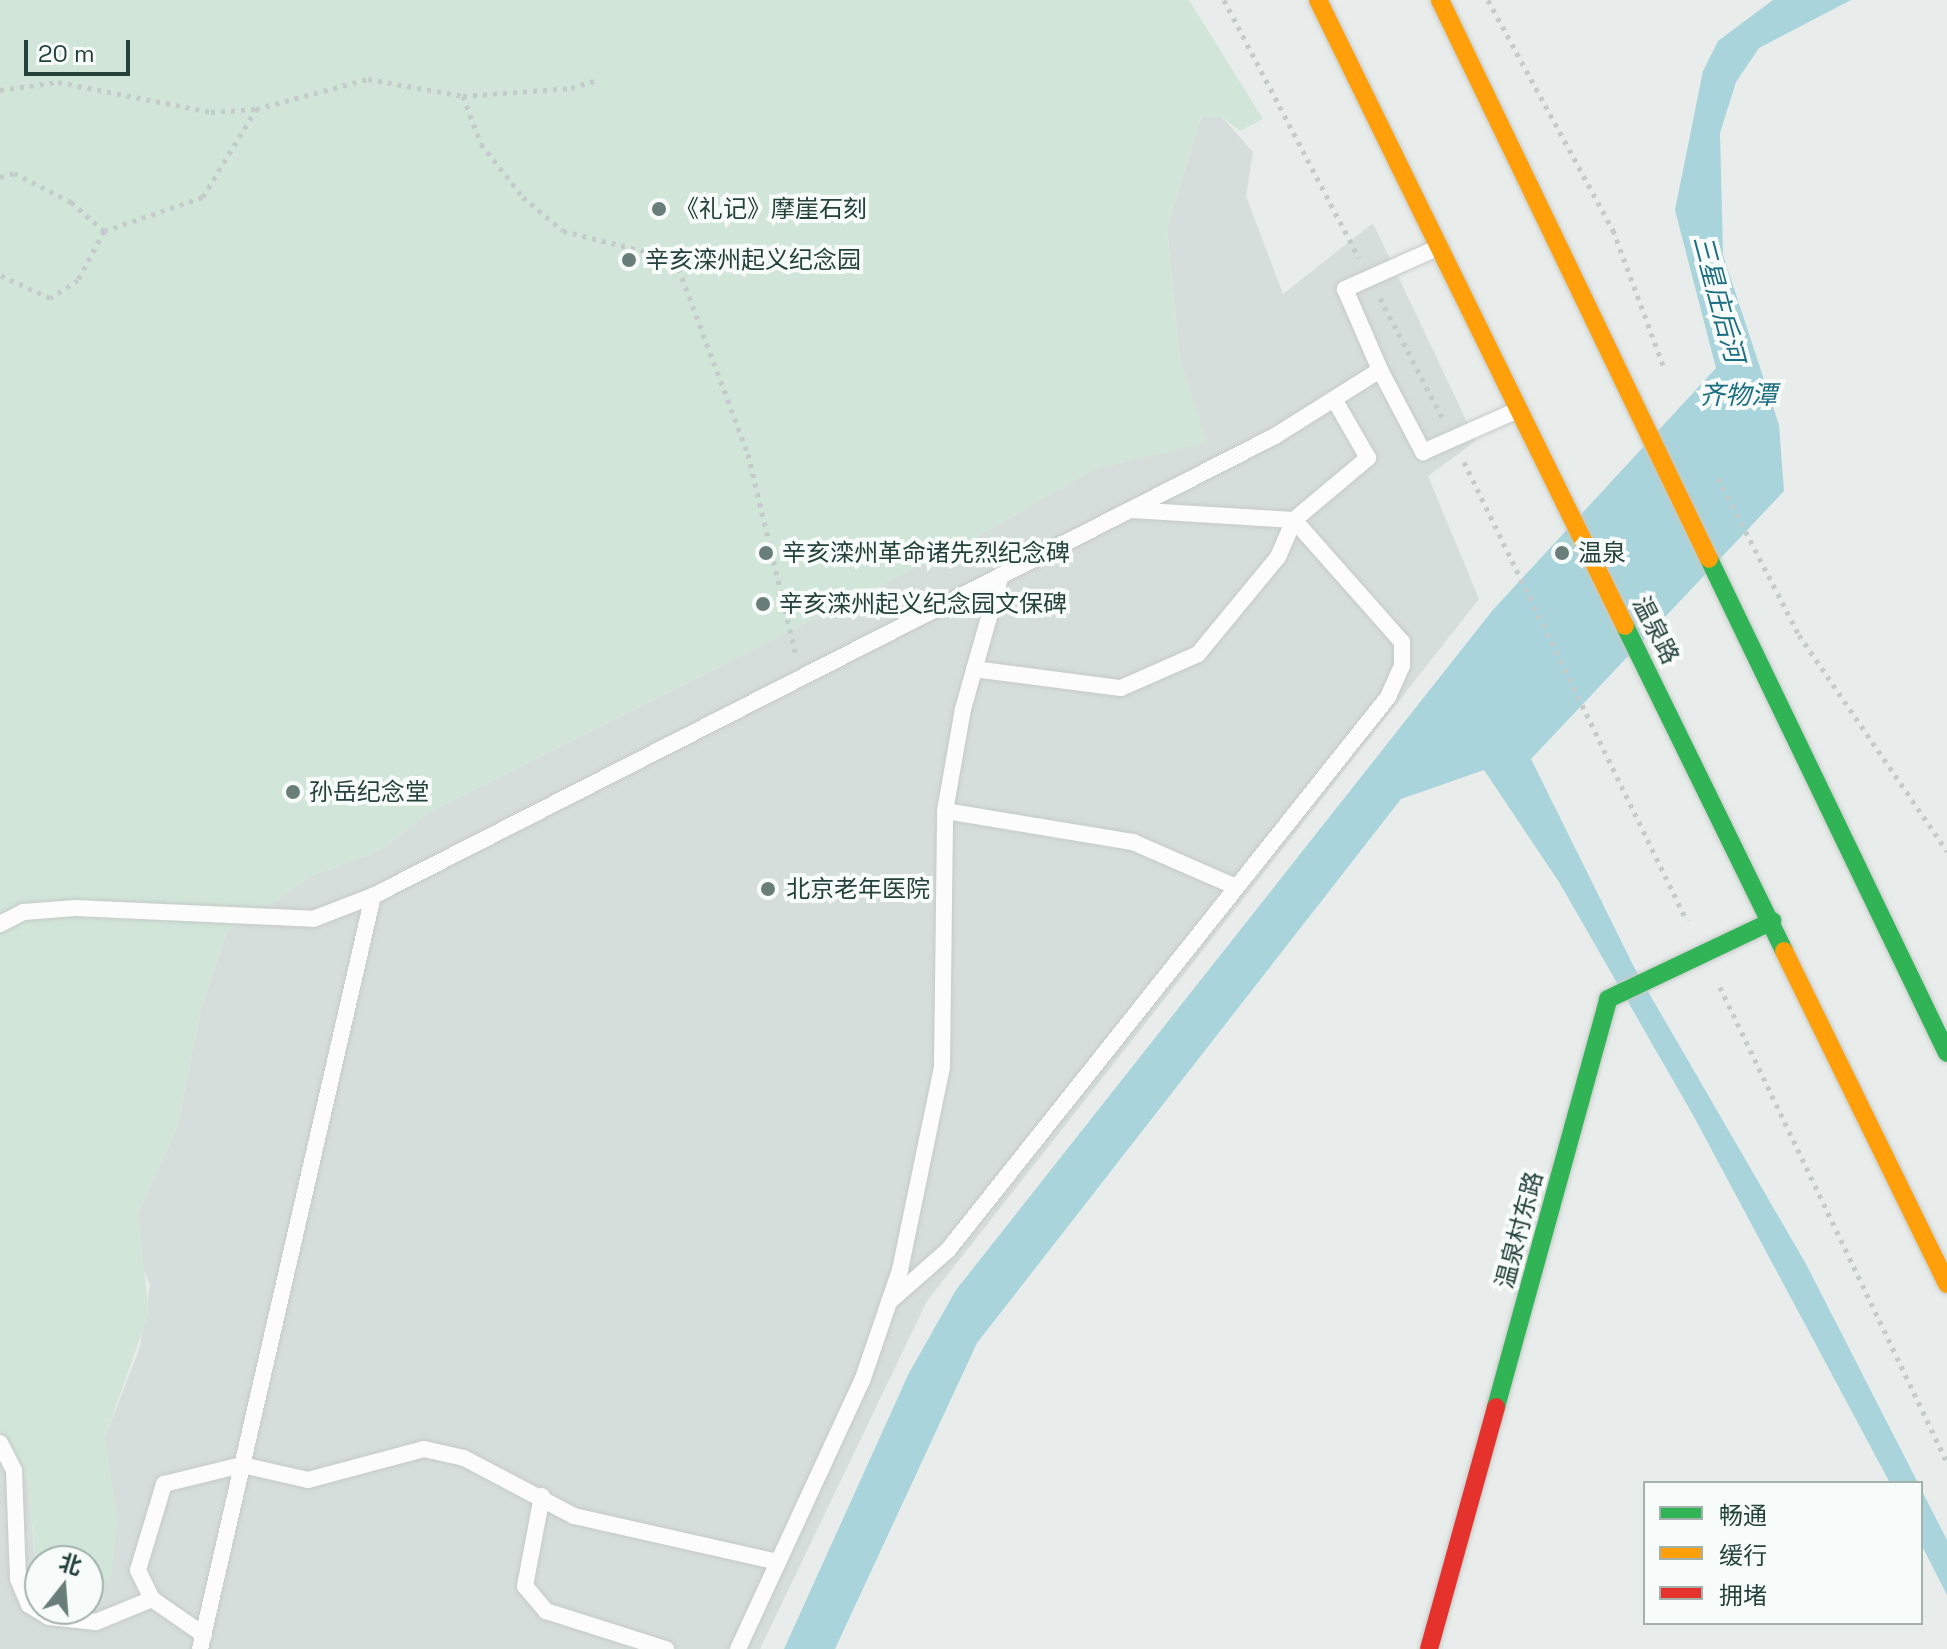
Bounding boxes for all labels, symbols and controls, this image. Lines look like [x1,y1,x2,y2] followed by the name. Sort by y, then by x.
[28,24,134,74] scale bar
[38,38,95,69] text: 20 m
[675,195,867,223] place label: 《礼记》摩崖石刻
[650,200,668,218] marker: 《礼记》摩崖石刻
[1686,232,1750,366] water label: 三星庄后河
[645,246,861,274] place label: 辛亥滦州起义纪念园
[620,251,638,269] marker: 辛亥滦州起义纪念园
[1699,380,1777,412] water label: 齐物潭
[782,539,1070,567] place label: 辛亥滦州革命诸先烈纪念碑
[1578,539,1626,567] place label: 温泉
[757,544,775,562] marker: 辛亥滦州革命诸先烈纪念碑
[1553,544,1571,562] marker: 温泉
[779,590,1067,618] place label: 辛亥滦州起义纪念园文保碑
[1627,591,1685,669] street label: 温泉路
[754,595,772,613] marker: 辛亥滦州起义纪念园文保碑
[309,778,429,806] place label: 孙岳纪念堂
[284,783,302,801] marker: 孙岳纪念堂
[786,875,930,903] place label: 北京老年医院
[757,878,779,900] marker: 北京老年医院
[1490,1168,1548,1292] street label: 温泉村东路
[1643,1481,1923,1625] legend
[1719,1500,1767,1531] text: 畅通
[1719,1540,1767,1571] text: 缓行
[24,1545,104,1625] north arrow
[56,1547,85,1581] text: 北
[1719,1580,1767,1611] text: 拥堵

